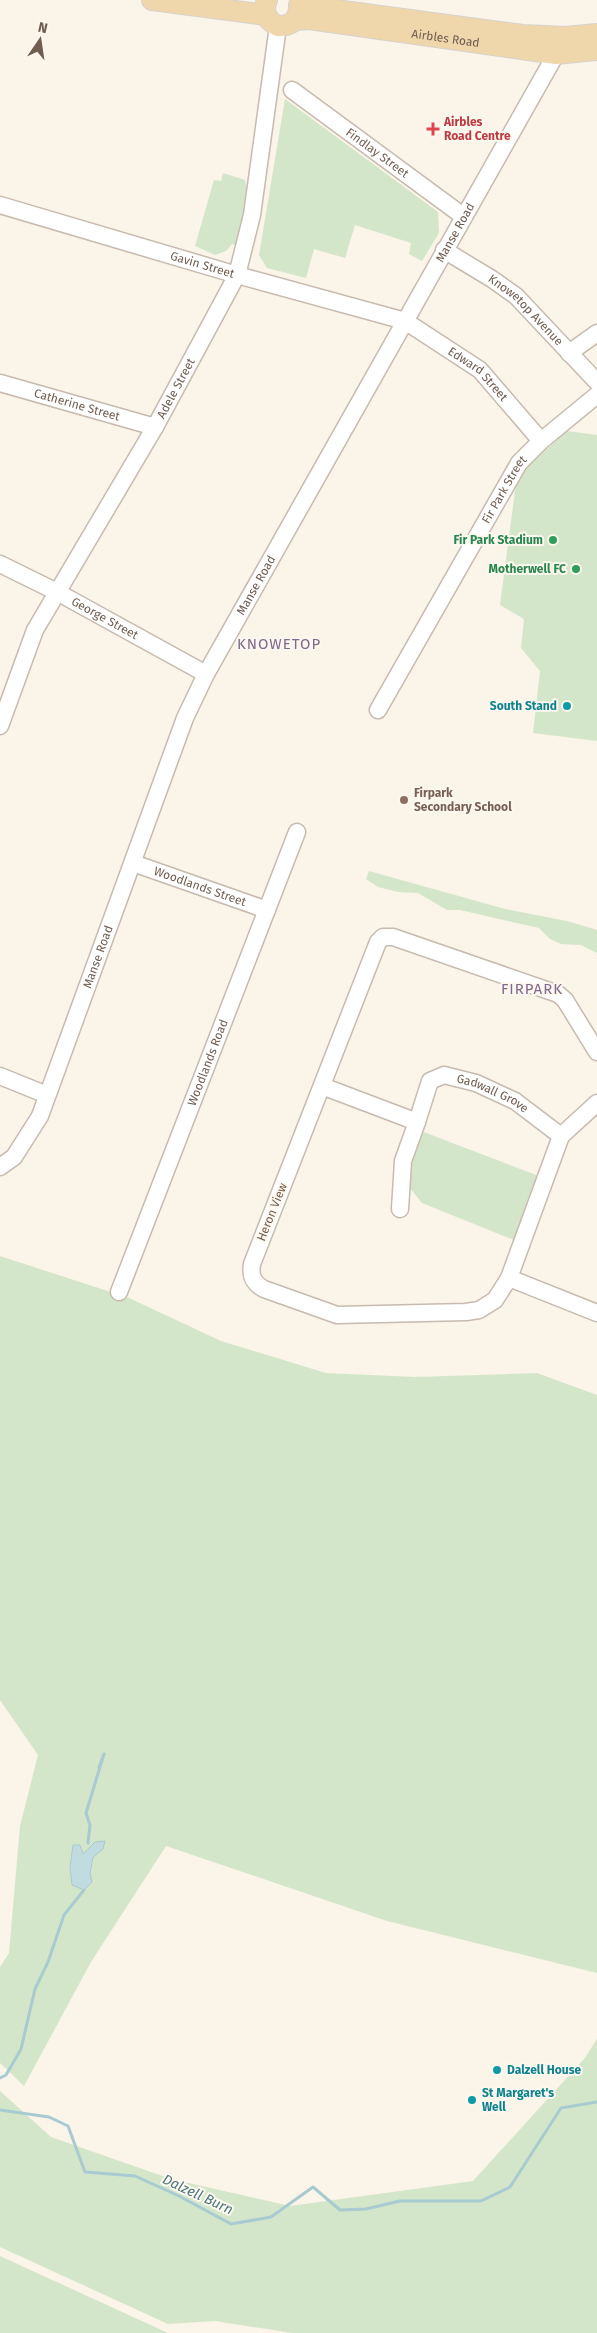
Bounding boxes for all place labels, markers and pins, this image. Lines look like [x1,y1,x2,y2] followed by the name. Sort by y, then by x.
[443,115,511,143] place label: Airbles Road Centre
[426,122,440,136] marker: Airbles Road Centre
[454,533,543,547] place label: Fir Park Stadium
[547,534,559,546] marker: Fir Park Stadium
[488,562,566,576] place label: Motherwell FC
[570,563,582,575] marker: Motherwell FC
[490,699,557,713] place label: South Stand
[561,700,573,712] marker: South Stand
[414,786,512,814] place label: Firpark Secondary School
[398,794,410,806] marker: Firpark Secondary School
[507,2063,581,2077] place label: Dalzell House
[491,2064,503,2076] marker: Dalzell House
[482,2086,554,2114] place label: St Margaret's Well
[466,2094,478,2106] marker: St Margaret's Well

